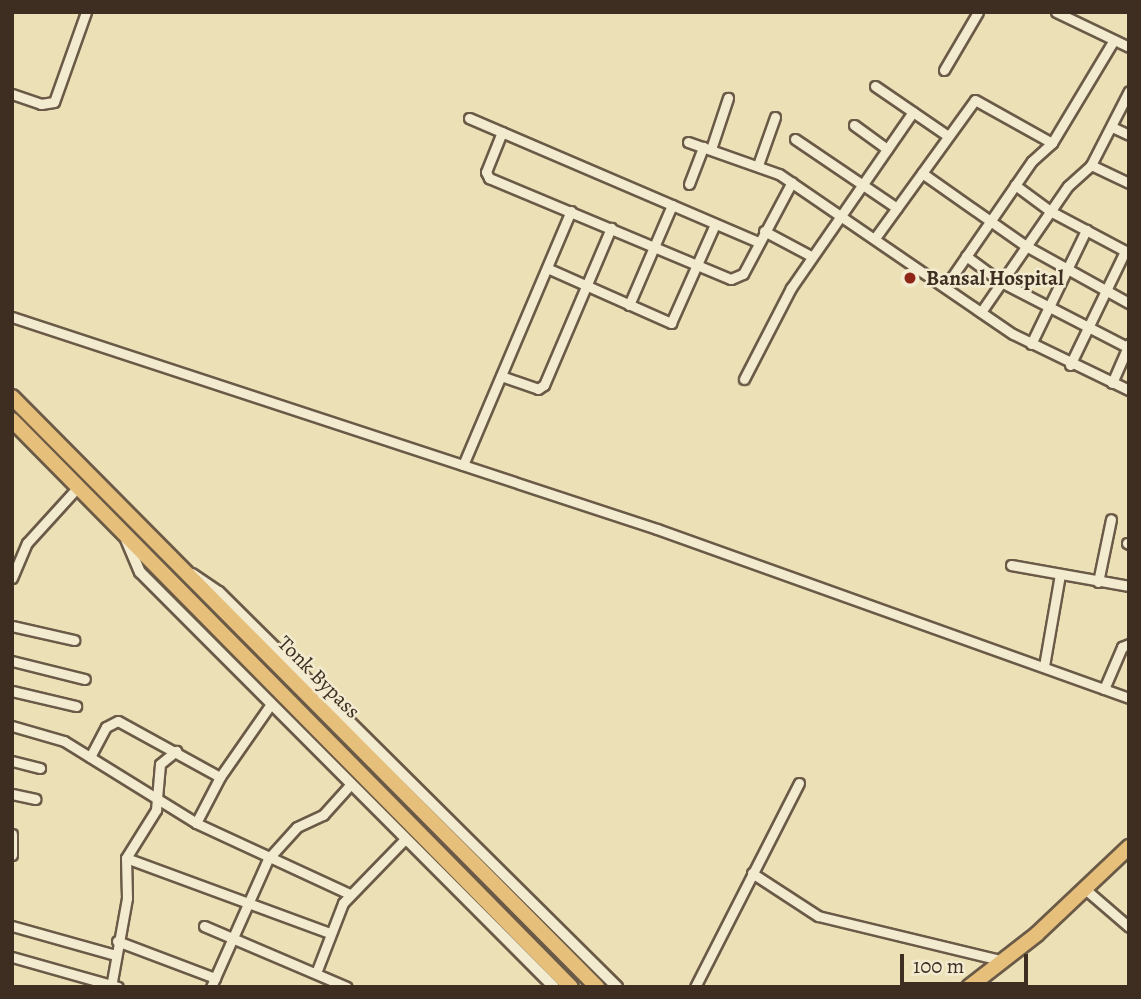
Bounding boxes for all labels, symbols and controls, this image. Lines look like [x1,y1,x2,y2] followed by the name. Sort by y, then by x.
[926,265,1064,291] place label: Bansal Hospital
[900,268,920,288] marker: Bansal Hospital
[273,631,365,723] street label: Tonk Bypass
[903,940,1031,984] scale bar
[913,952,964,980] text: 100 m

